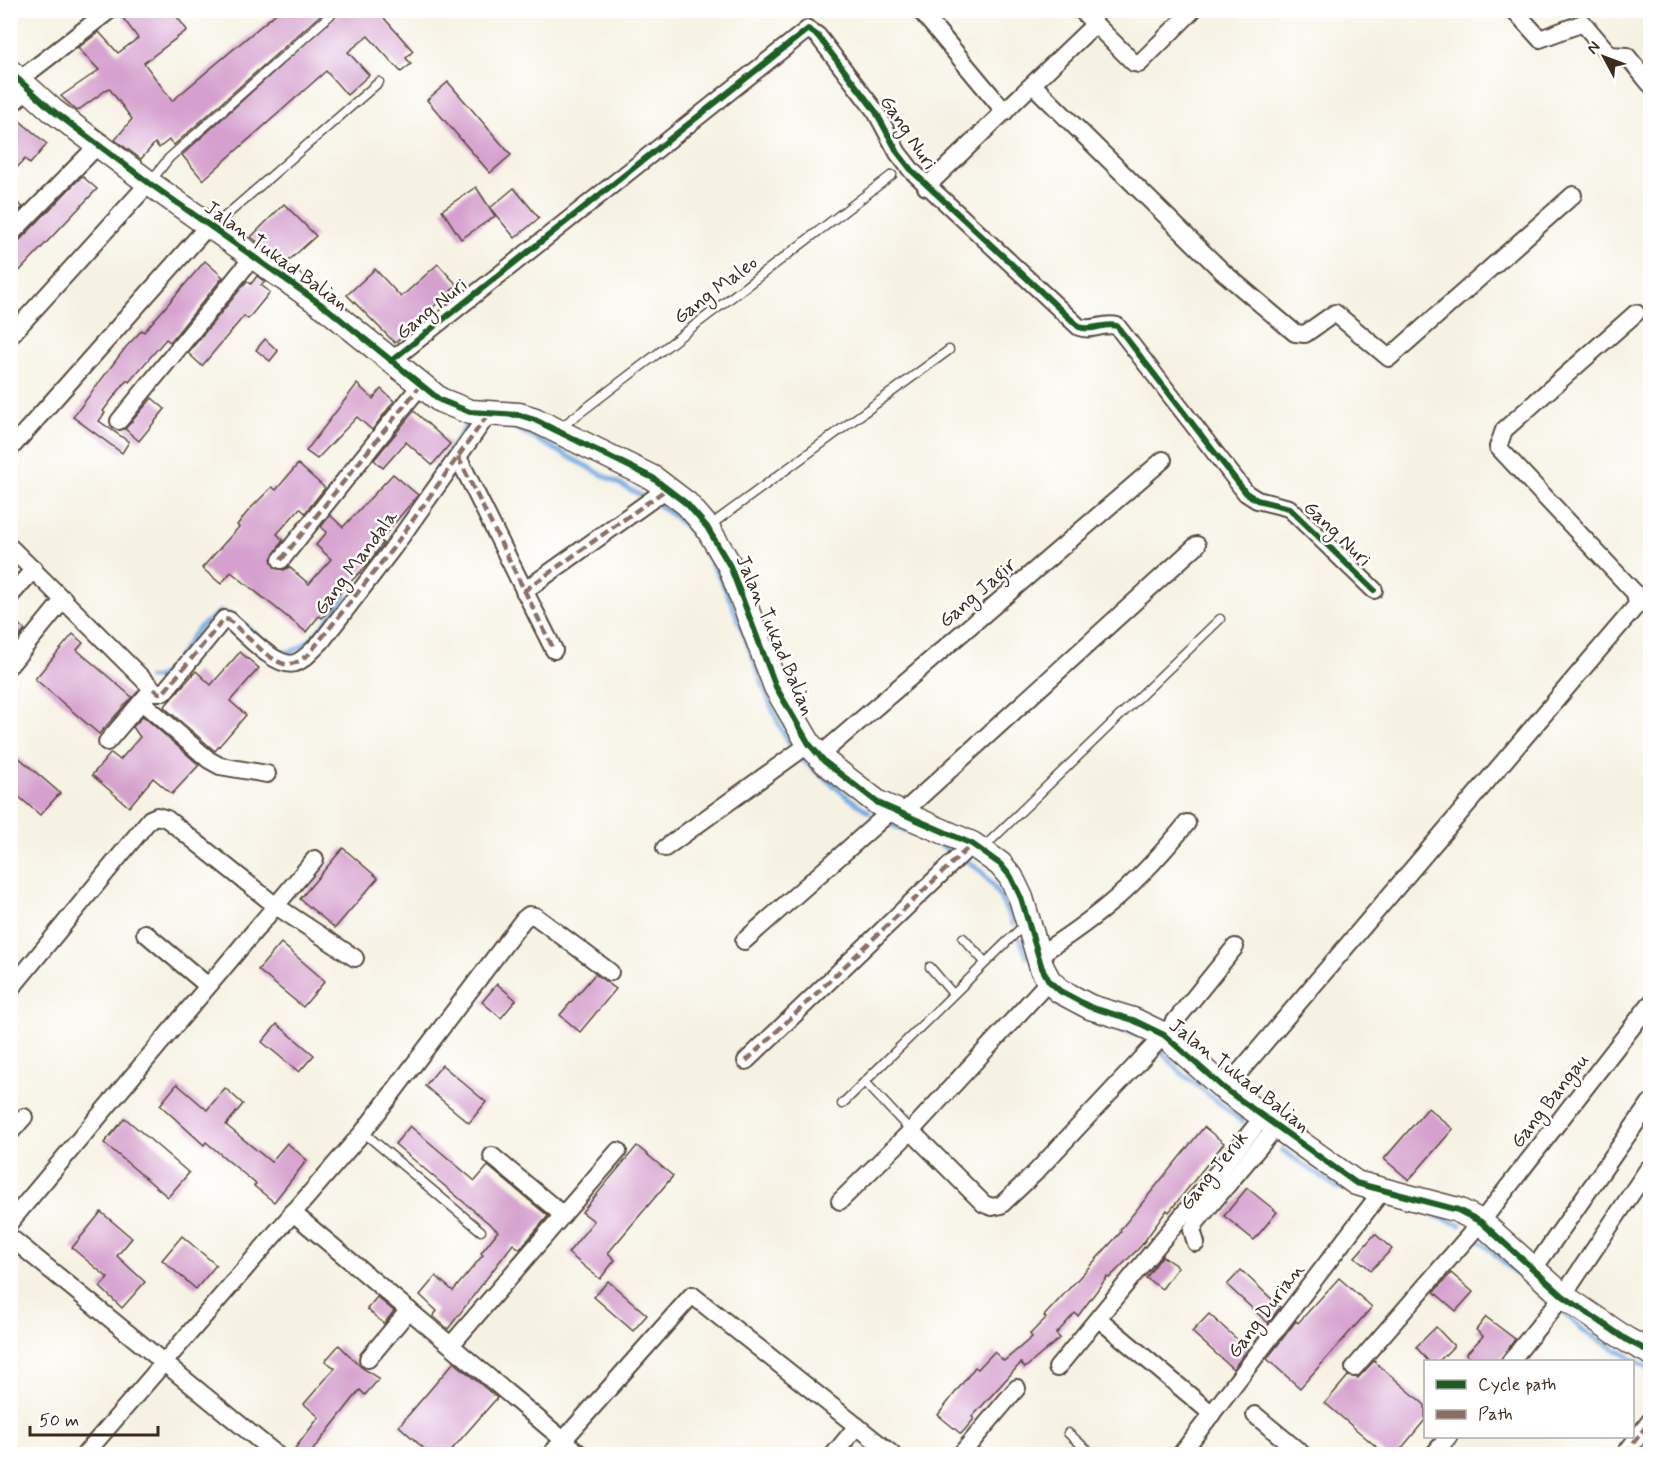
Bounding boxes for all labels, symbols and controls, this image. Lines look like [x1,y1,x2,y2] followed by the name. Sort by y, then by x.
[1574,27,1634,87] north arrow
[1582,37,1605,59] text: N
[872,90,943,176] street label: Gang Nuri
[199,195,354,318] street label: Jalan Tukad Balian
[668,250,764,332] street label: Gang Maleo
[390,272,474,347] street label: Gang Nuri
[1296,495,1377,574] street label: Gang Nuri
[308,504,406,622] street label: Gang Mandala
[729,551,821,720] street label: Jalan Tukad Balian
[933,551,1024,636] street label: Gang Jagir
[1163,1013,1315,1140] street label: Jalan Tukad Balian
[1505,1048,1597,1155] street label: Gang Bangau
[1174,1125,1255,1217] street label: Gang Jeruk
[1221,1257,1312,1365] street label: Gang Durian
[1424,1360,1634,1438] legend
[1478,1373,1556,1397] text: Cycle path
[30,1399,158,1437] scale bar
[1478,1403,1513,1427] text: Path
[39,1409,79,1433] text: 50 m

